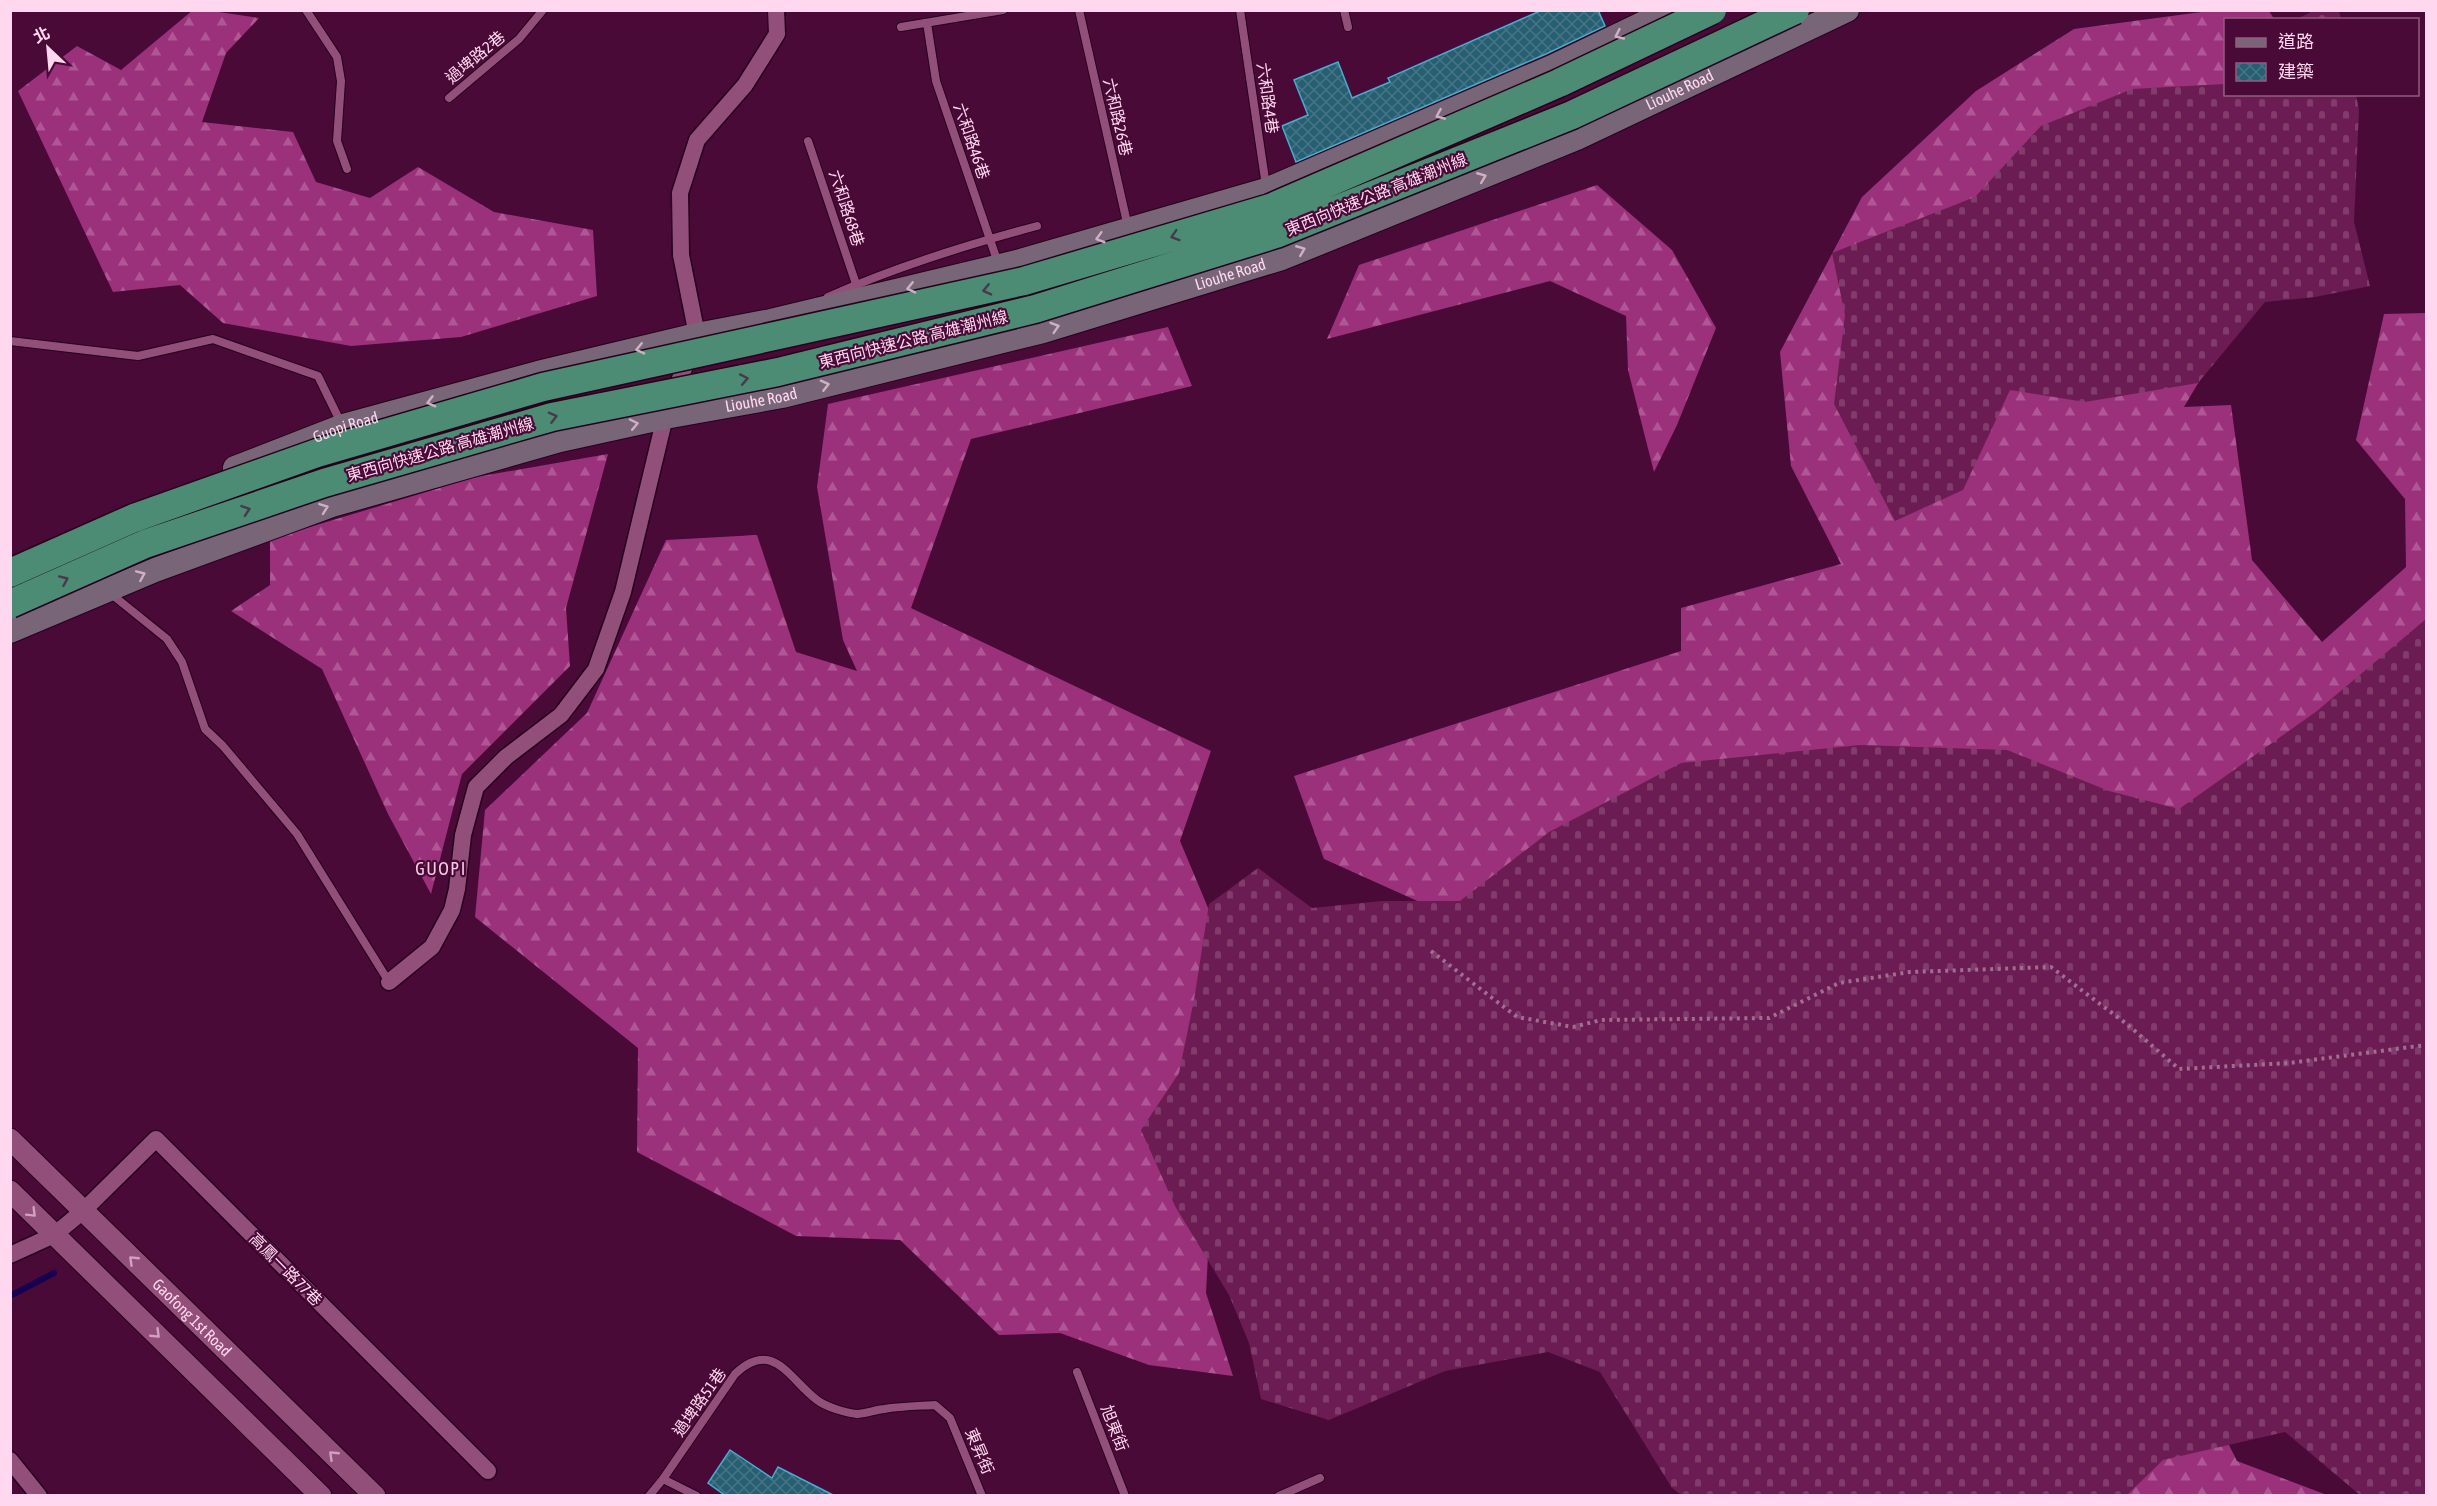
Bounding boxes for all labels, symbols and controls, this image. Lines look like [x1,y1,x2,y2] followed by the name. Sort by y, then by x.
[18,18,78,78] north arrow
[2224,18,2419,96] legend
[30,23,53,46] text: 北
[442,27,508,87] street label: 過埤路2巷
[1614,28,1625,40] one-way arrow
[2278,31,2314,52] text: 道路
[1254,61,1282,135] street label: 六和路4巷
[2278,61,2314,82] text: 建築
[1643,66,1716,113] street label: Liouhe Road
[1100,76,1136,158] street label: 六和路26巷
[951,101,993,181] street label: 六和路46巷
[1436,108,1447,120] one-way arrow
[1283,149,1469,239] street label: 東西向快速公路 高雄潮州線
[826,168,868,248] street label: 六和路68巷
[1475,172,1486,184] one-way arrow
[1170,229,1181,241] one-way arrow
[1095,231,1106,243] one-way arrow
[1295,245,1306,257] one-way arrow
[1193,255,1268,293] street label: Liouhe Road
[906,280,916,293] one-way arrow
[983,282,993,295] one-way arrow
[817,307,1009,371] street label: 東西向快速公路 高雄潮州線
[1049,322,1060,334] one-way arrow
[635,341,645,354] one-way arrow
[739,373,749,386] one-way arrow
[820,380,830,393] one-way arrow
[724,384,799,415] street label: Liouhe Road
[426,395,436,408] one-way arrow
[310,408,380,446] street label: Guopi Road
[548,411,558,424] one-way arrow
[344,414,536,484] street label: 東西向快速公路 高雄潮州線
[629,418,639,431] one-way arrow
[318,502,329,515] one-way arrow
[240,504,251,517] one-way arrow
[135,570,146,582] one-way arrow
[58,575,69,587] one-way arrow
[415,858,467,879] district label: GUOPI
[25,1206,36,1217] one-way arrow
[246,1229,326,1309] street label: 高鳳一路77巷
[129,1256,139,1267] one-way arrow
[149,1275,235,1360] street label: Gaofong 1st Road
[149,1327,160,1338] one-way arrow
[669,1364,729,1440] street label: 過埤路51巷
[1098,1402,1132,1454] street label: 旭東街
[962,1425,998,1477] street label: 東昇街
[329,1451,340,1462] one-way arrow

